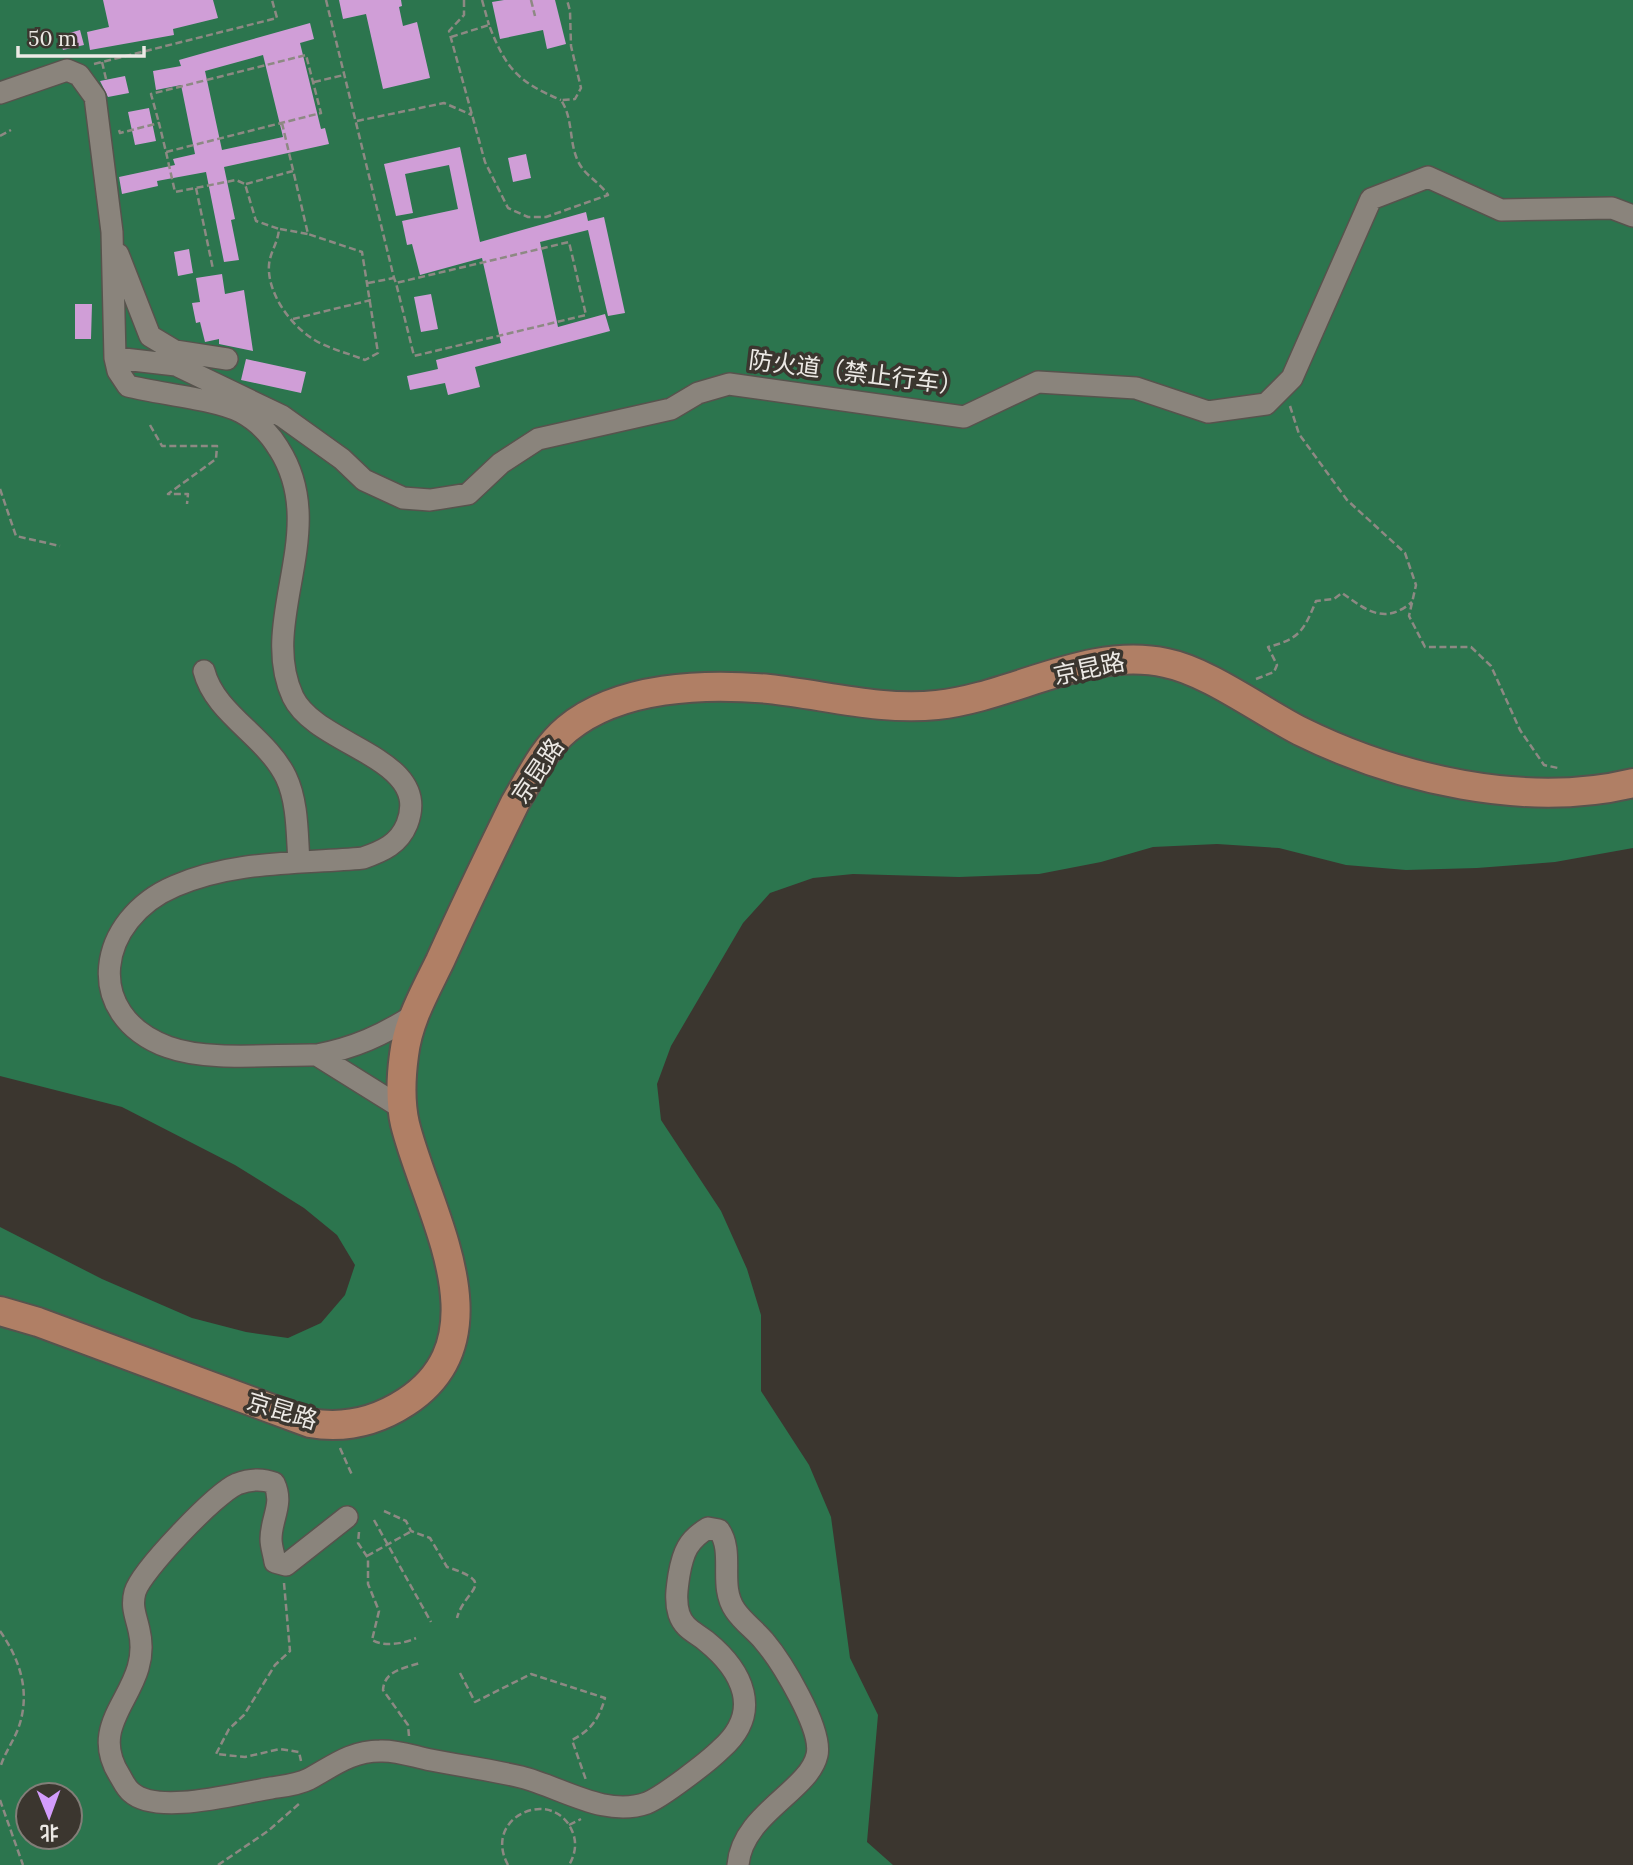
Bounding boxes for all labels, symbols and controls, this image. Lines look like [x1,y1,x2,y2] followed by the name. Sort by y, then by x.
[18,14,144,58] scale bar
[28,25,77,52] text: 50 m
[747,344,965,401] street label: 防火道（禁止行车）
[1050,646,1127,691] street label: 京昆路
[505,732,571,809] street label: 京昆路
[243,1385,321,1436] street label: 京昆路
[14,1781,84,1851] north arrow
[40,1821,59,1845] text: 北

